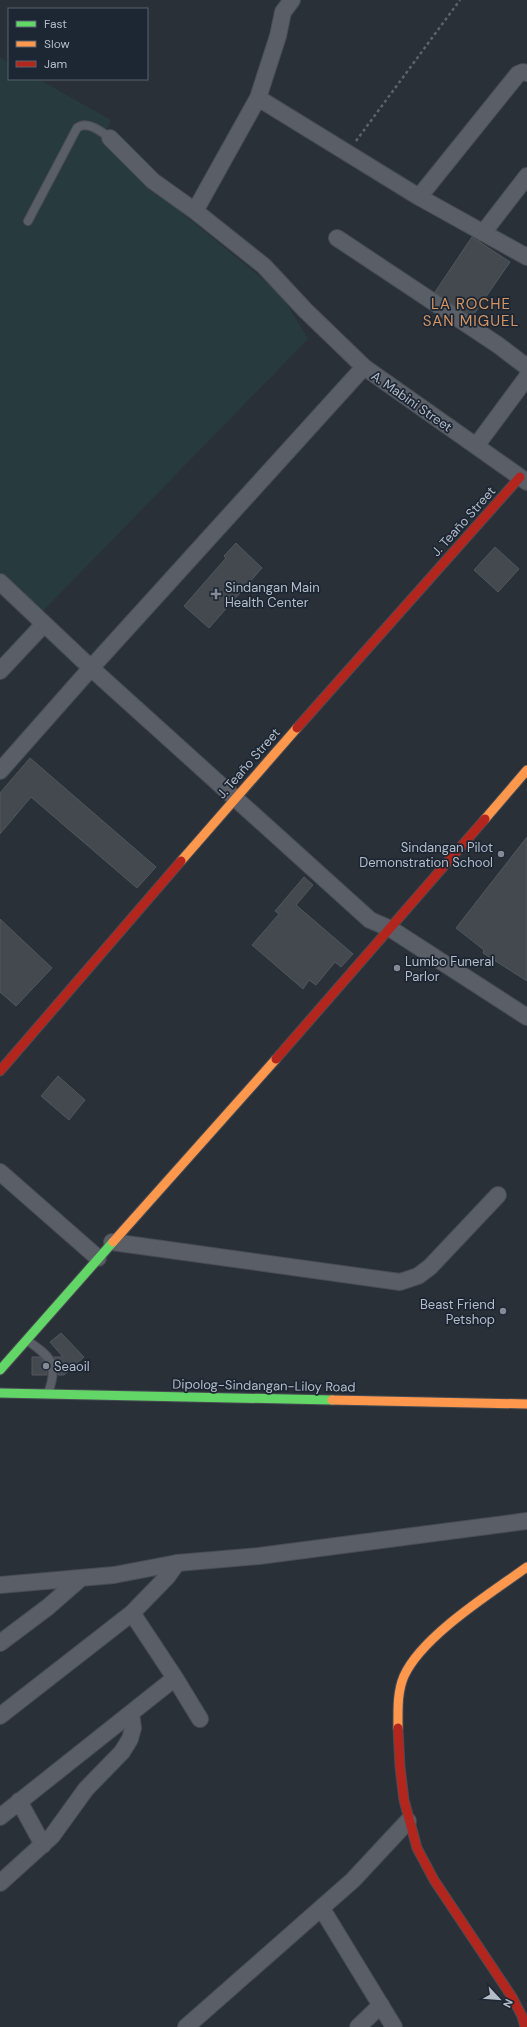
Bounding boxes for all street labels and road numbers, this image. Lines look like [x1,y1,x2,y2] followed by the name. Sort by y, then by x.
[368,367,455,436] street label: A. Mabini Street
[427,483,499,560] street label: J. Teaño Street
[213,724,284,802] street label: J. Teaño Street
[172,1375,356,1396] street label: Dipolog-Sindangan-Liloy Road

